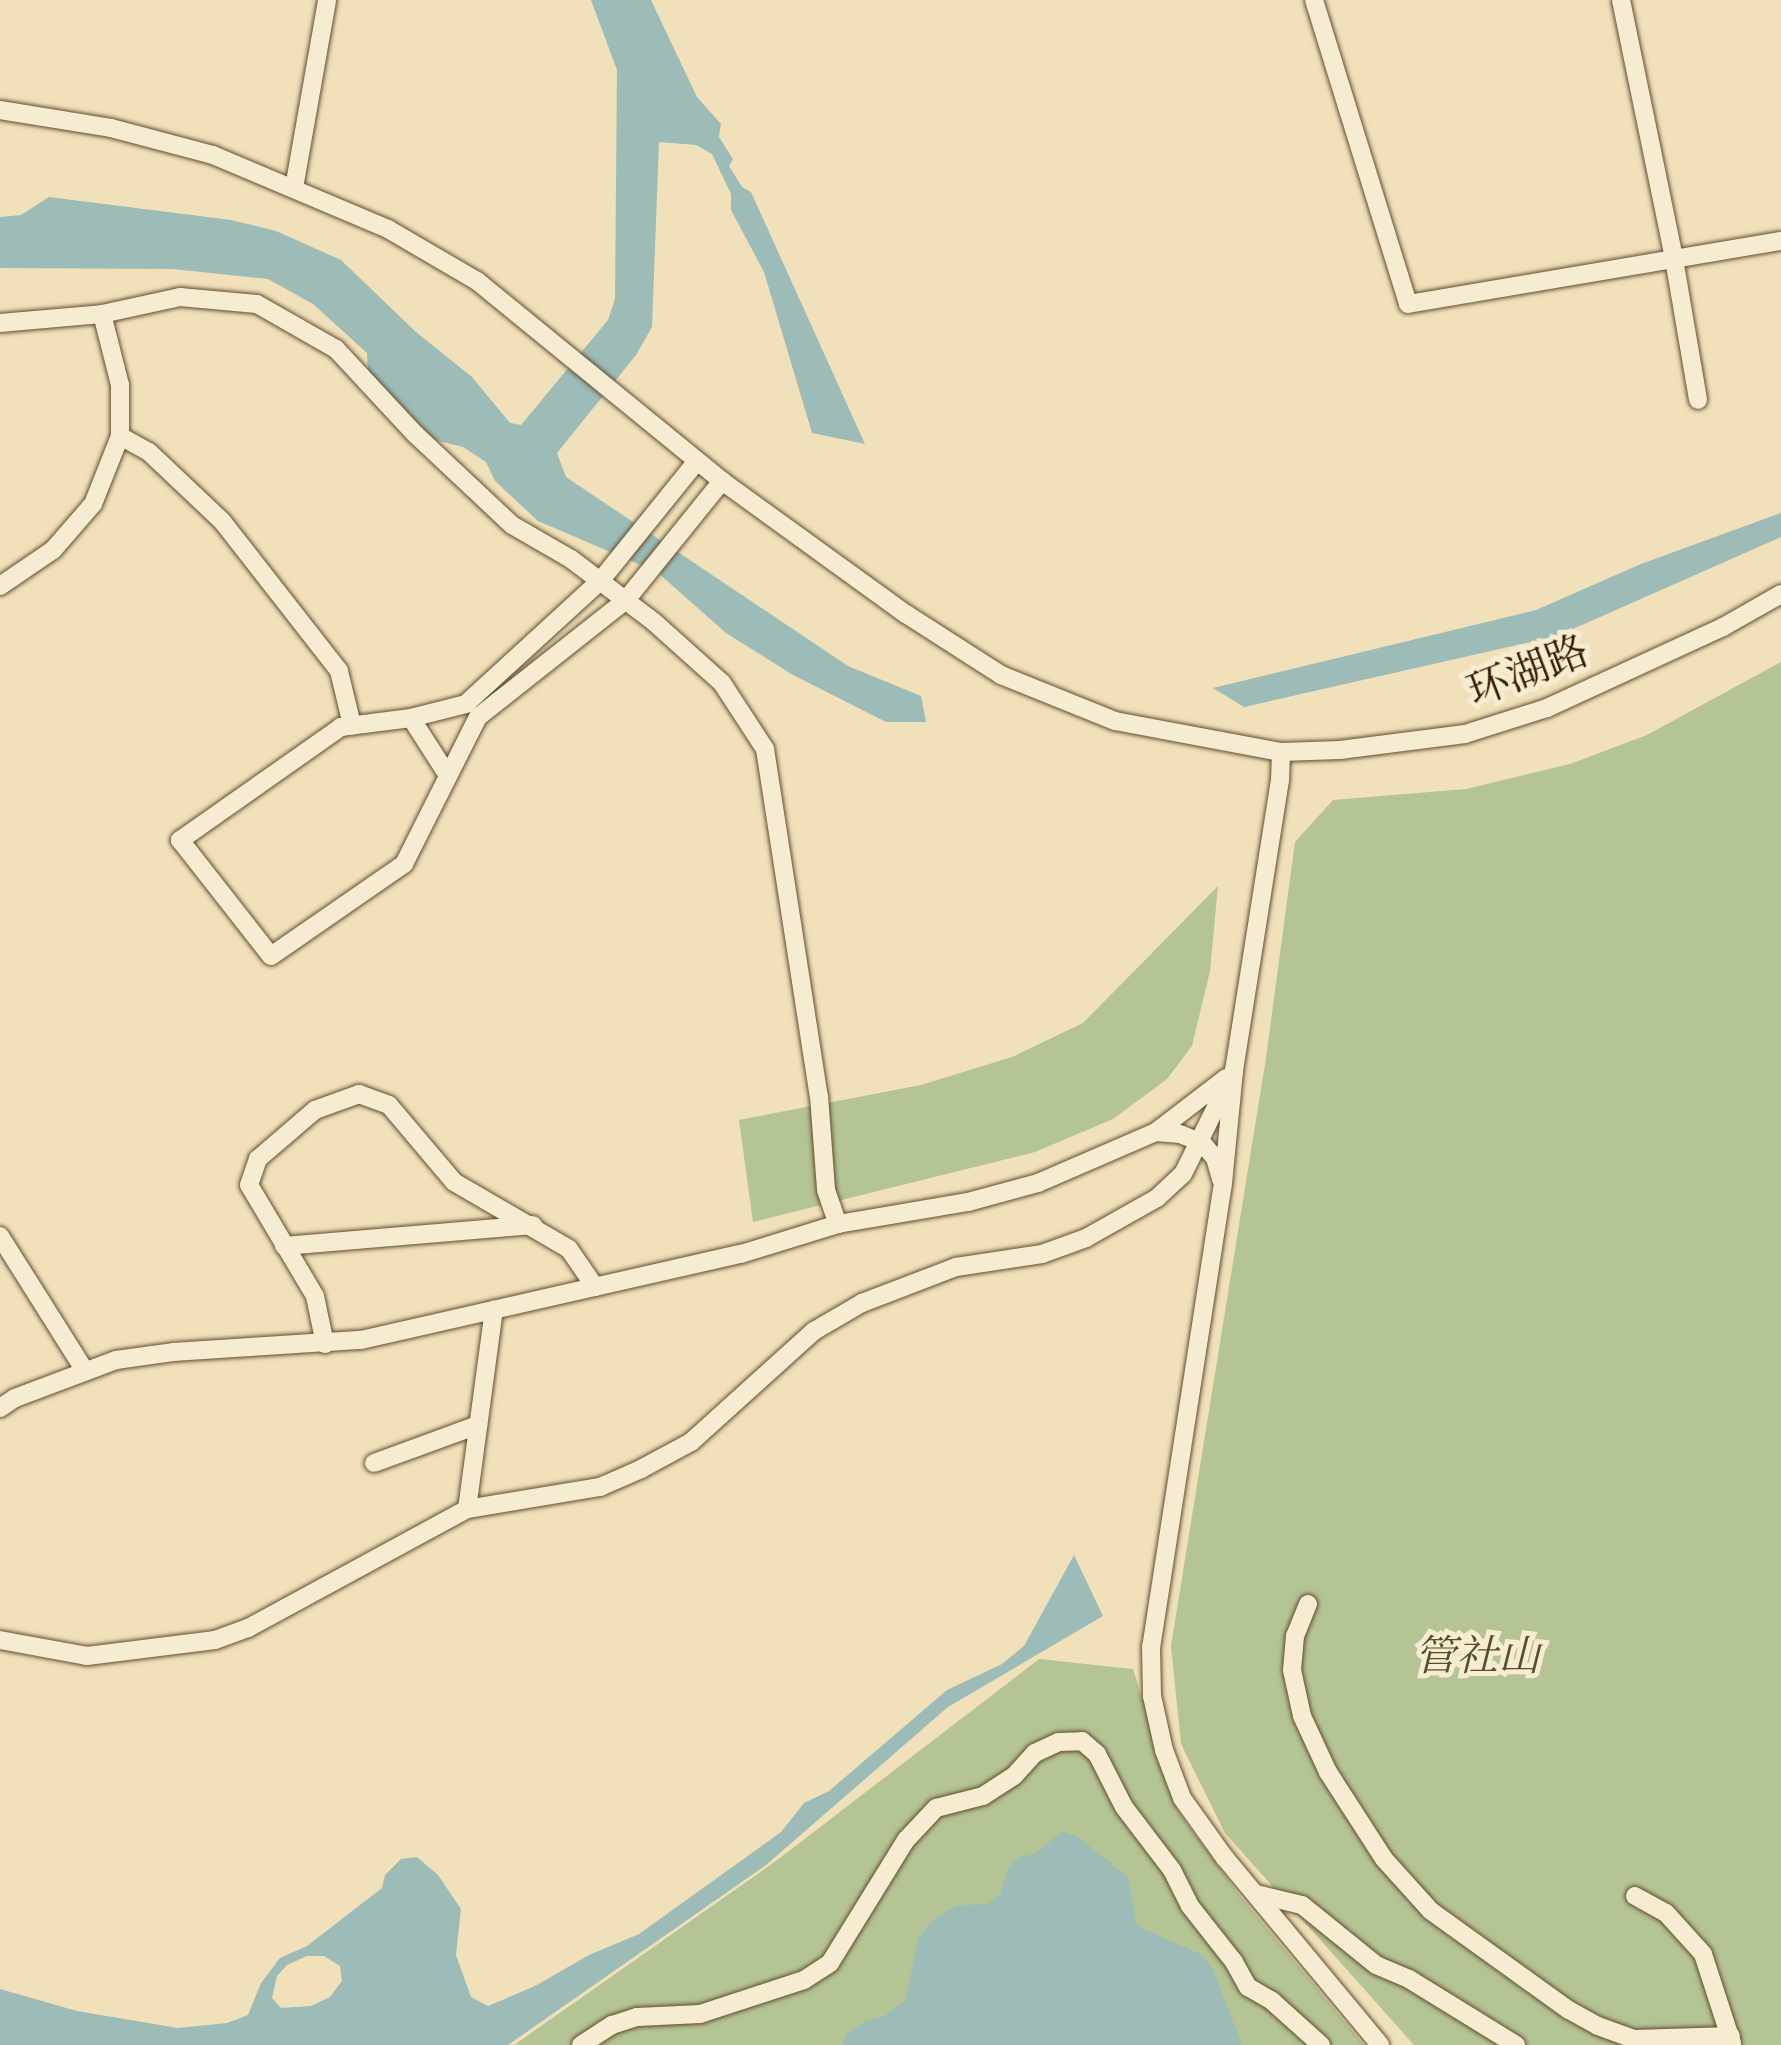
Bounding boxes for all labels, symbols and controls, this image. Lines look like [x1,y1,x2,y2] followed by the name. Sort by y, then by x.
[1460,626,1596,718] street label: 环湖路
[1414,1632,1540,1682] park label: 管社山

